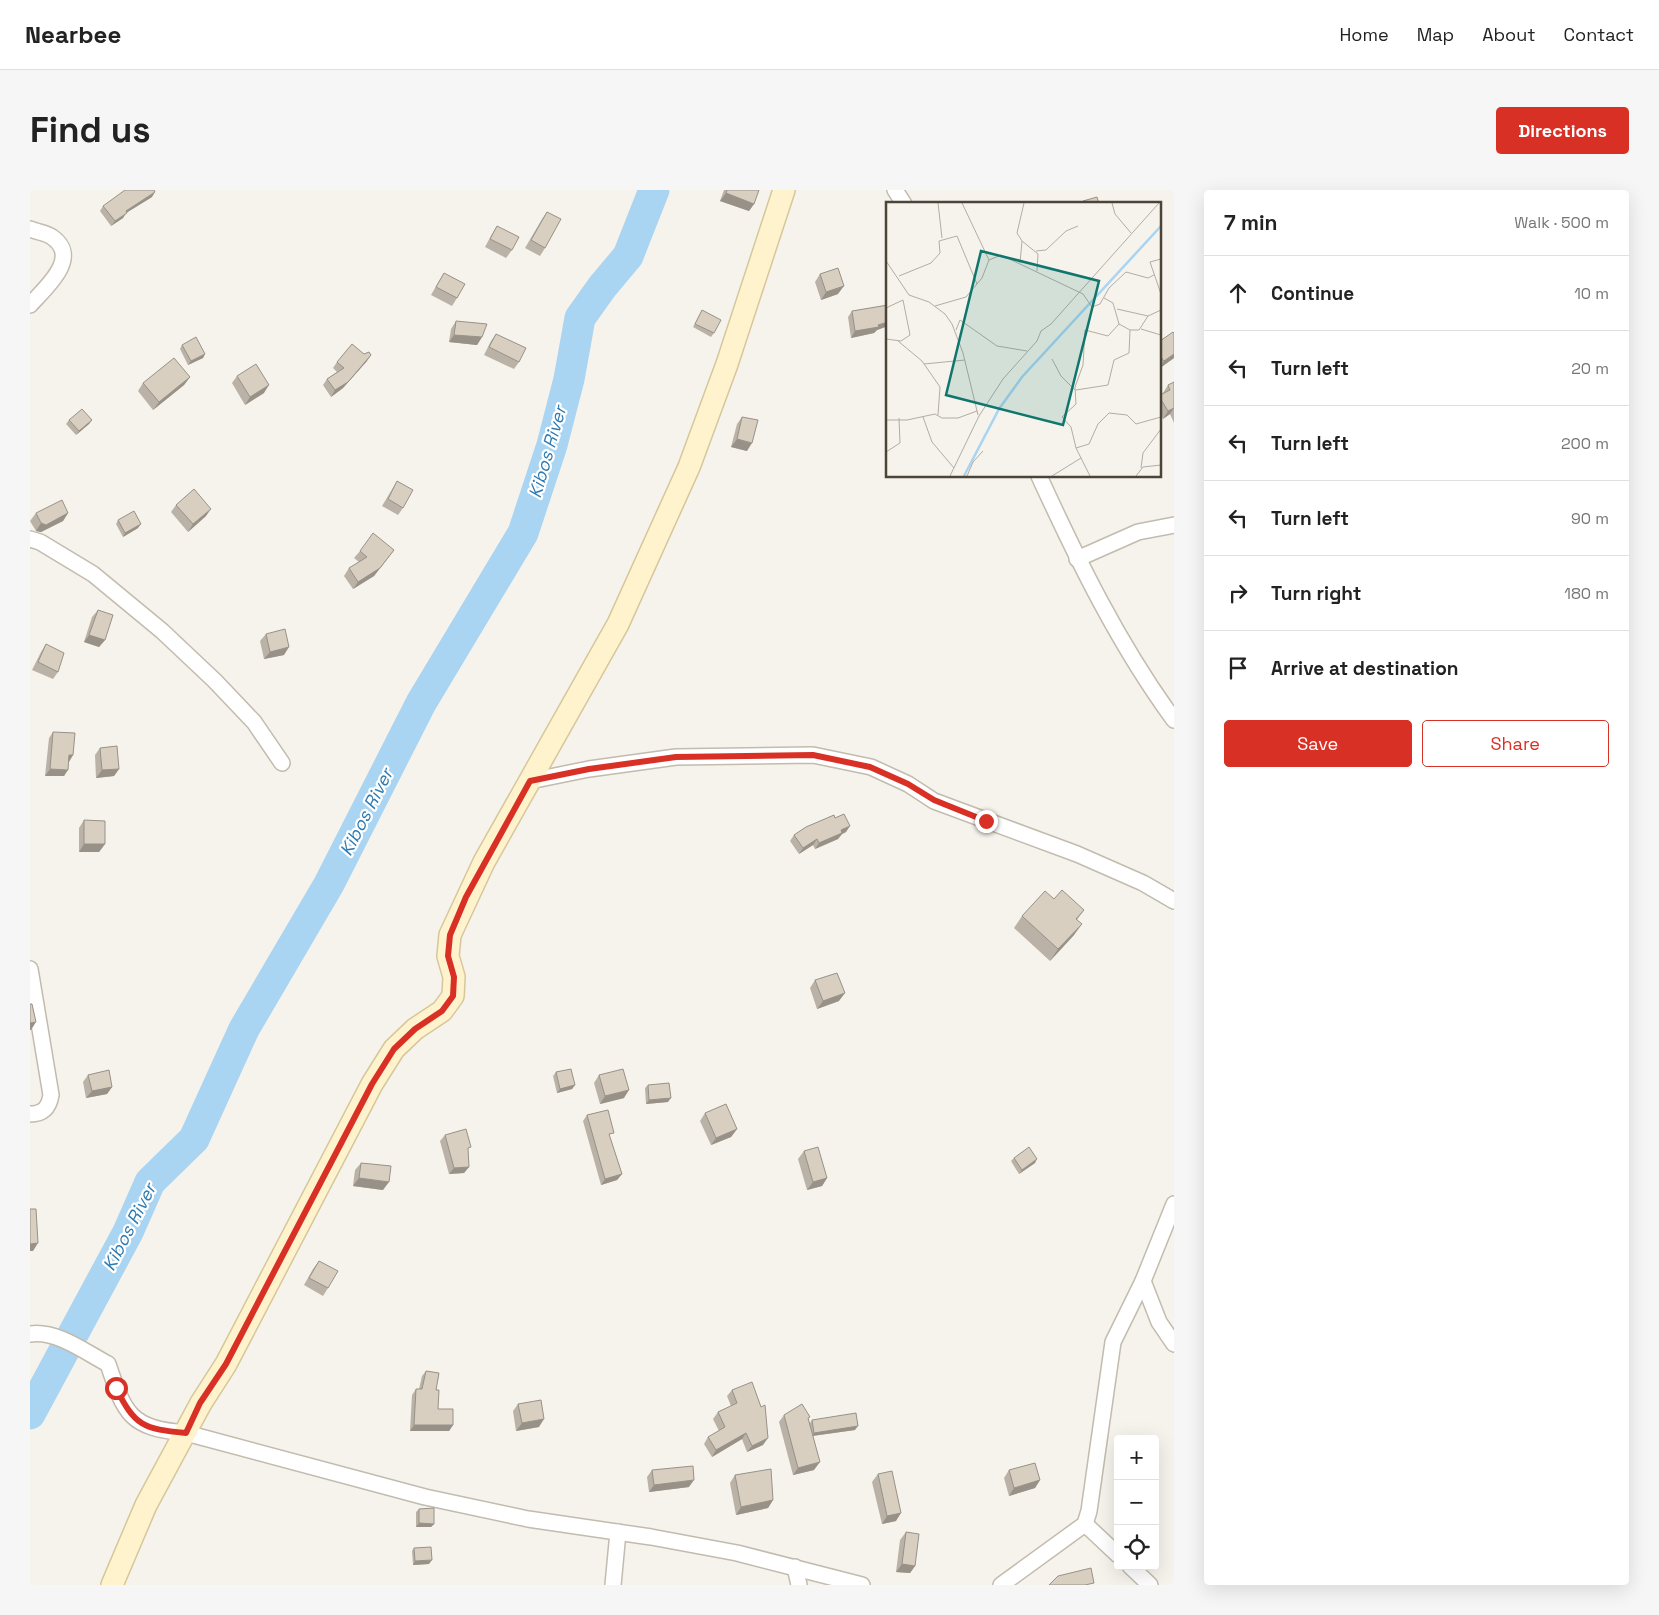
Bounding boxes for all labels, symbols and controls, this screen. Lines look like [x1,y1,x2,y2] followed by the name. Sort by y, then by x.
[25,19,121,50] text: Nearbee
[1340,23,1389,46] text: Home
[1417,23,1454,46] text: Map
[1482,23,1536,46] text: About
[1564,23,1634,46] text: Contact
[1496,107,1629,154] button: Directions
[30,108,151,152] text: Find us
[886,202,1162,478] inset map
[1224,209,1277,236] text: 7 min
[1514,212,1609,233] text: Walk · 500 m
[1224,279,1252,307] icon: ahead
[1271,281,1354,306] text: Continue
[1574,283,1609,304] text: 10 m
[1224,354,1252,382] icon: left
[1271,356,1349,381] text: Turn left
[1571,358,1609,379] text: 20 m
[523,401,572,501] water label: Kibos River
[1224,429,1252,457] icon: left
[1271,431,1349,456] text: Turn left
[1561,433,1609,454] text: 200 m
[1224,504,1252,532] icon: left
[1271,506,1349,531] text: Turn left
[1571,508,1609,529] text: 90 m
[1224,579,1252,607] icon: right
[1271,581,1361,606] text: Turn right
[1564,583,1609,604] text: 180 m
[1224,654,1252,682] icon: arrive
[1271,656,1459,681] text: Arrive at destination
[1224,720,1412,767] button: Save
[1422,720,1609,767] button: Share
[334,763,399,859] water label: Kibos River
[975,810,998,833] route end
[97,1178,162,1274] water label: Kibos River
[105,1377,128,1400] route start
[1114,1435,1159,1570] map controls
[1114,1435,1159,1480] button: +
[1114,1480,1159,1525] button: −
[1114,1525,1159,1570] button: locate

